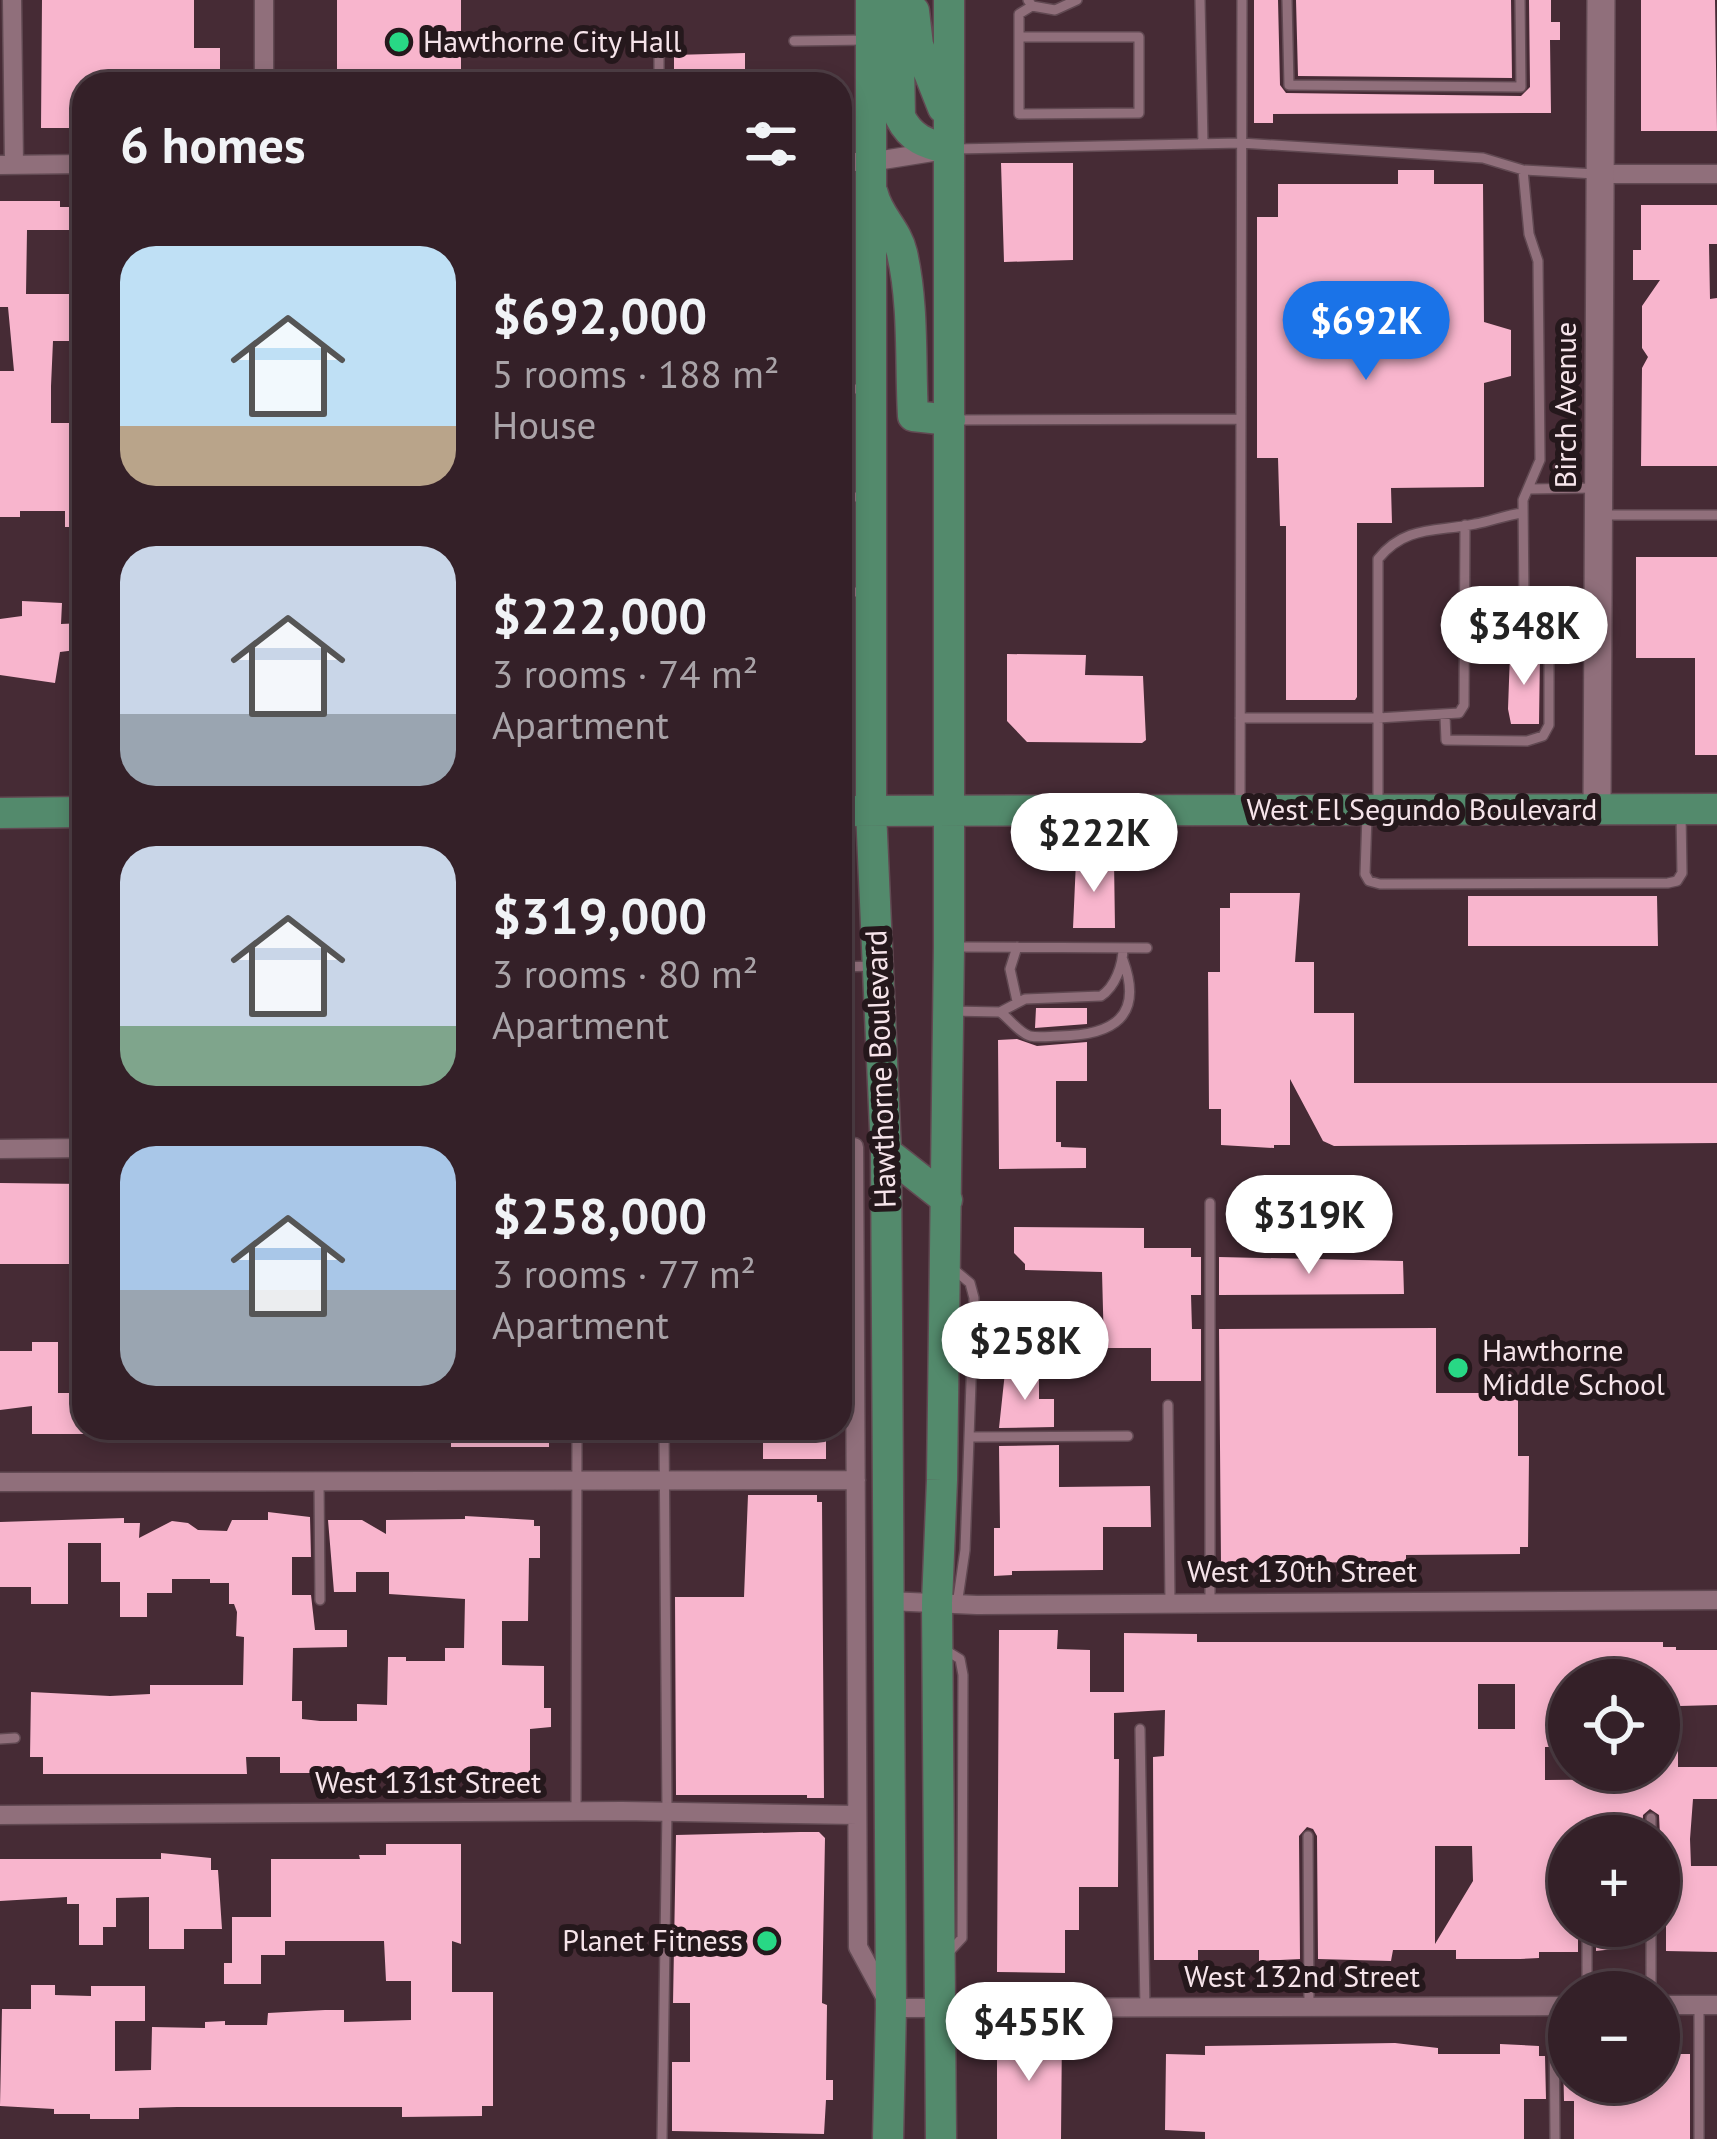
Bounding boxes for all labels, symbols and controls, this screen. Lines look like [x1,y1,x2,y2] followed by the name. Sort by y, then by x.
[423,21,682,60] place label: Hawthorne City Hall
[386,29,412,55] marker: Hawthorne City Hall
[120,111,306,177] text: 6 homes
[738,111,804,177] icon: filters
[1282,281,1450,383] pin: $692K
[492,282,707,348] text: $692,000
[216,294,360,438] icon: home
[1310,294,1422,345] text: $692K
[1545,322,1584,488] street label: Birch Avenue
[492,348,779,399] text: 5 rooms · 188 m²
[492,399,596,450] text: House
[492,582,707,648] text: $222,000
[1440,586,1608,688] pin: $348K
[216,594,360,738] icon: home
[1468,599,1580,650] text: $348K
[492,648,758,699] text: 3 rooms · 74 m²
[492,699,669,750] text: Apartment
[1246,789,1598,828] street label: West El Segundo Boulevard
[1010,793,1178,895] pin: $222K
[1038,806,1150,857] text: $222K
[492,882,707,948] text: $319,000
[216,894,360,1038] icon: home
[855,929,904,1209] street label: Hawthorne Boulevard
[492,948,758,999] text: 3 rooms · 80 m²
[492,999,669,1050] text: Apartment
[1225,1175,1393,1277] pin: $319K
[492,1182,707,1248] text: $258,000
[1253,1188,1365,1239] text: $319K
[216,1194,360,1338] icon: home
[492,1248,756,1299] text: 3 rooms · 77 m²
[492,1299,669,1350] text: Apartment
[941,1301,1109,1403] pin: $258K
[969,1314,1081,1365] text: $258K
[1482,1330,1665,1403] place label: Hawthorne Middle School
[1445,1355,1471,1381] marker: Hawthorne Middle School
[1187,1551,1417,1590] street label: West 130th Street
[1548,1659,1680,2103] map controls
[1548,1659,1680,1791] button: locate
[315,1762,541,1801] street label: West 131st Street
[1548,1815,1680,1947] button: +
[562,1920,743,1959] place label: Planet Fitness
[754,1928,780,1954] marker: Planet Fitness
[1184,1956,1420,1995] street label: West 132nd Street
[1548,1971,1680,2103] button: −
[945,1982,1113,2084] pin: $455K
[973,1995,1085,2046] text: $455K

